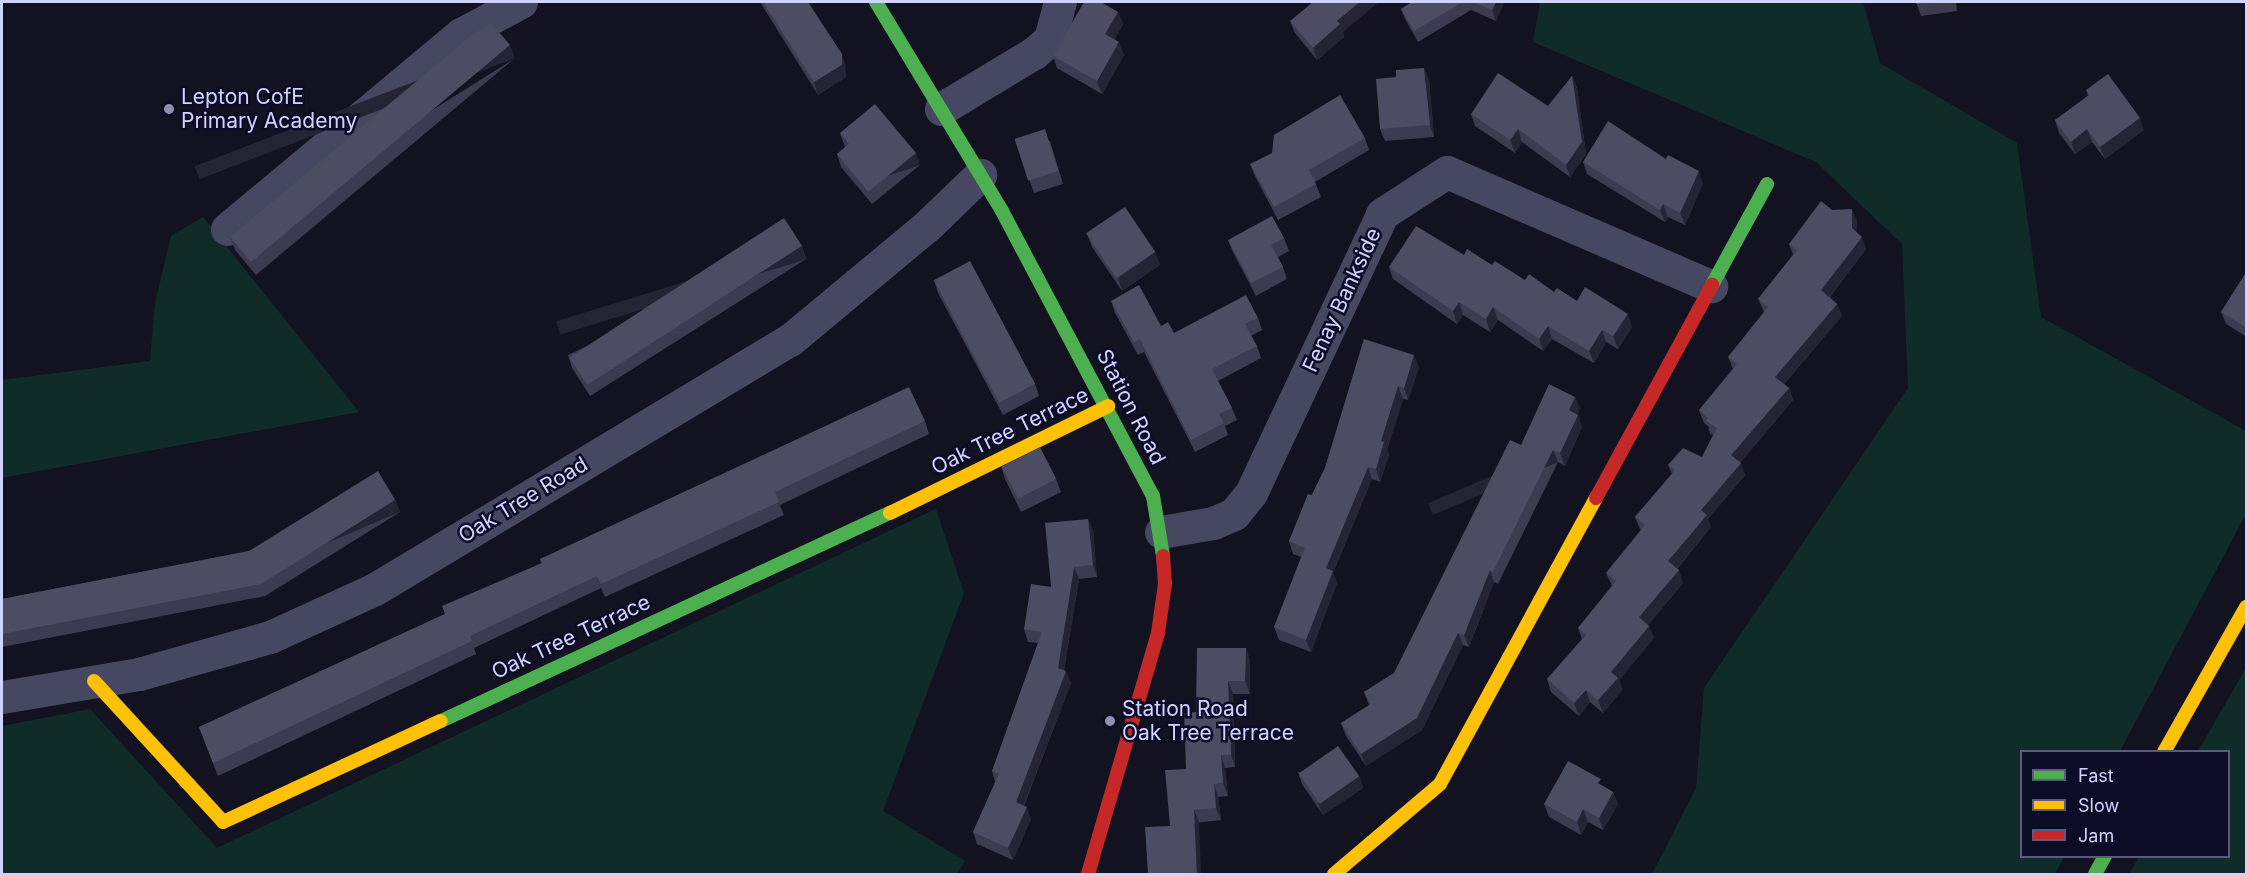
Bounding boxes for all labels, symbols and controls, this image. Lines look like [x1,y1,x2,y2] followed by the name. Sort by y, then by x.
[181,84,357,134] place label: Lepton CofE Primary Academy
[162,102,176,116] marker: Lepton CofE Primary Academy
[1298,224,1386,376] street label: Fenay Bankside
[1091,345,1171,469] street label: Station Road
[927,382,1093,480] street label: Oak Tree Terrace
[454,452,592,548] street label: Oak Tree Road
[488,589,654,685] street label: Oak Tree Terrace
[1122,696,1294,746] place label: Station Road Oak Tree Terrace
[1103,714,1117,728] marker: Station Road Oak Tree Terrace
[2020,750,2230,858] legend
[2078,765,2114,786] text: Fast
[2078,795,2119,816] text: Slow
[2078,825,2114,846] text: Jam

